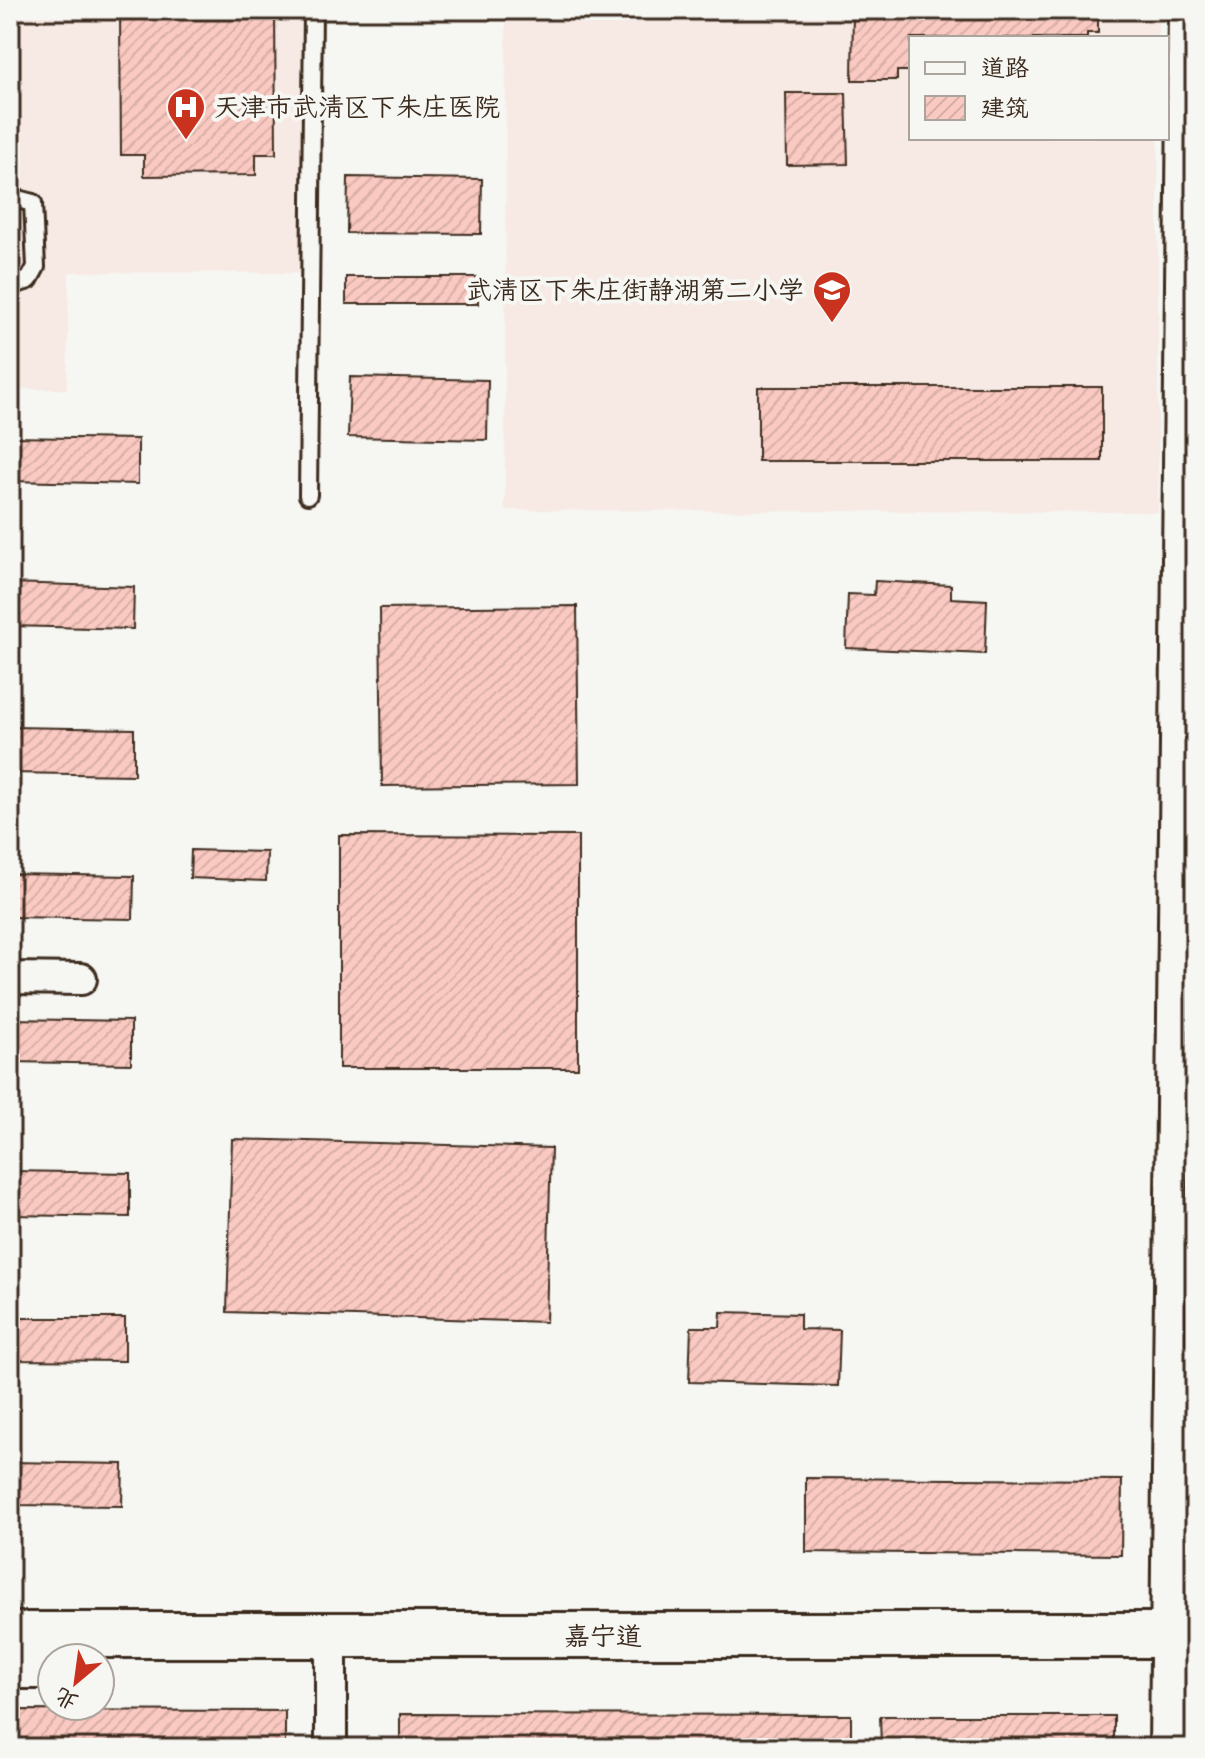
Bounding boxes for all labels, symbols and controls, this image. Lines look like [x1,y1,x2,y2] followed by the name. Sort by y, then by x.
[909,36,1169,140] legend
[981,47,1029,89] text: 道路
[214,84,500,130] place label: 天津市武清区下朱庄医院
[165,86,207,141] hospital icon: 天津市武清区下朱庄医院
[981,87,1029,129] text: 建筑
[466,267,804,313] place label: 武清区下朱庄街静湖第二小学
[811,269,853,324] school or university icon: 武清区下朱庄街静湖第二小学
[564,1613,642,1659] street label: 嘉宁道
[36,1642,116,1722] north arrow
[47,1677,86,1721] text: 北

